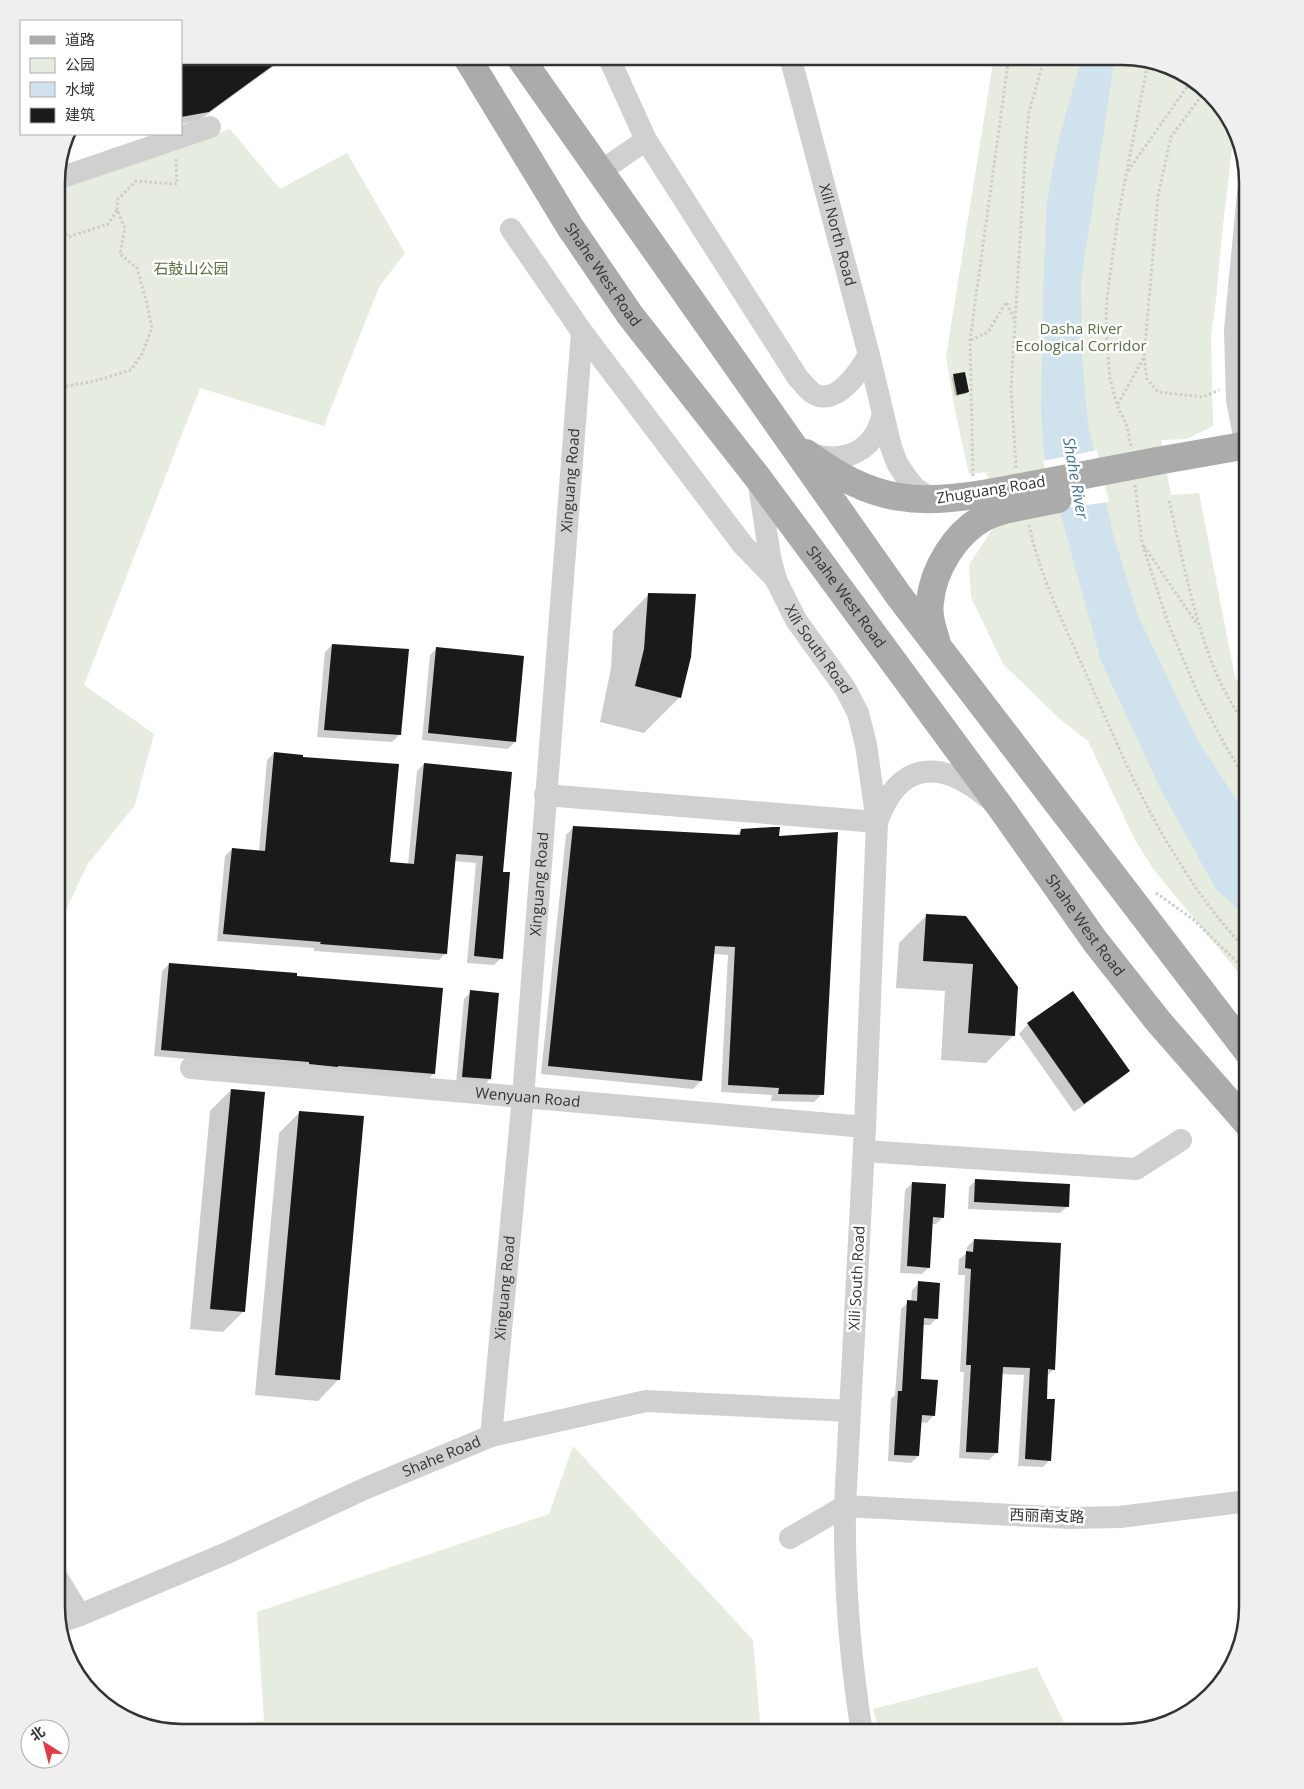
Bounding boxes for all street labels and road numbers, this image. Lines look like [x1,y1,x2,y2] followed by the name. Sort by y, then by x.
[815,181,861,288] street label: Xili North Road
[561,218,646,330] street label: Shahe West Road
[556,427,584,533] street label: Xinguang Road
[935,471,1047,507] street label: Zhuguang Road
[803,542,891,652] street label: Shahe West Road
[781,601,857,697] street label: Xili South Road
[524,831,552,937] street label: Xinguang Road
[1042,870,1130,980] street label: Shahe West Road
[474,1082,581,1111] street label: Wenyuan Road
[843,1225,869,1331] street label: Xili South Road
[489,1235,519,1341] street label: Xinguang Road
[399,1430,483,1481] street label: Shahe Road
[1009,1504,1085,1526] street label: 西丽南支路

